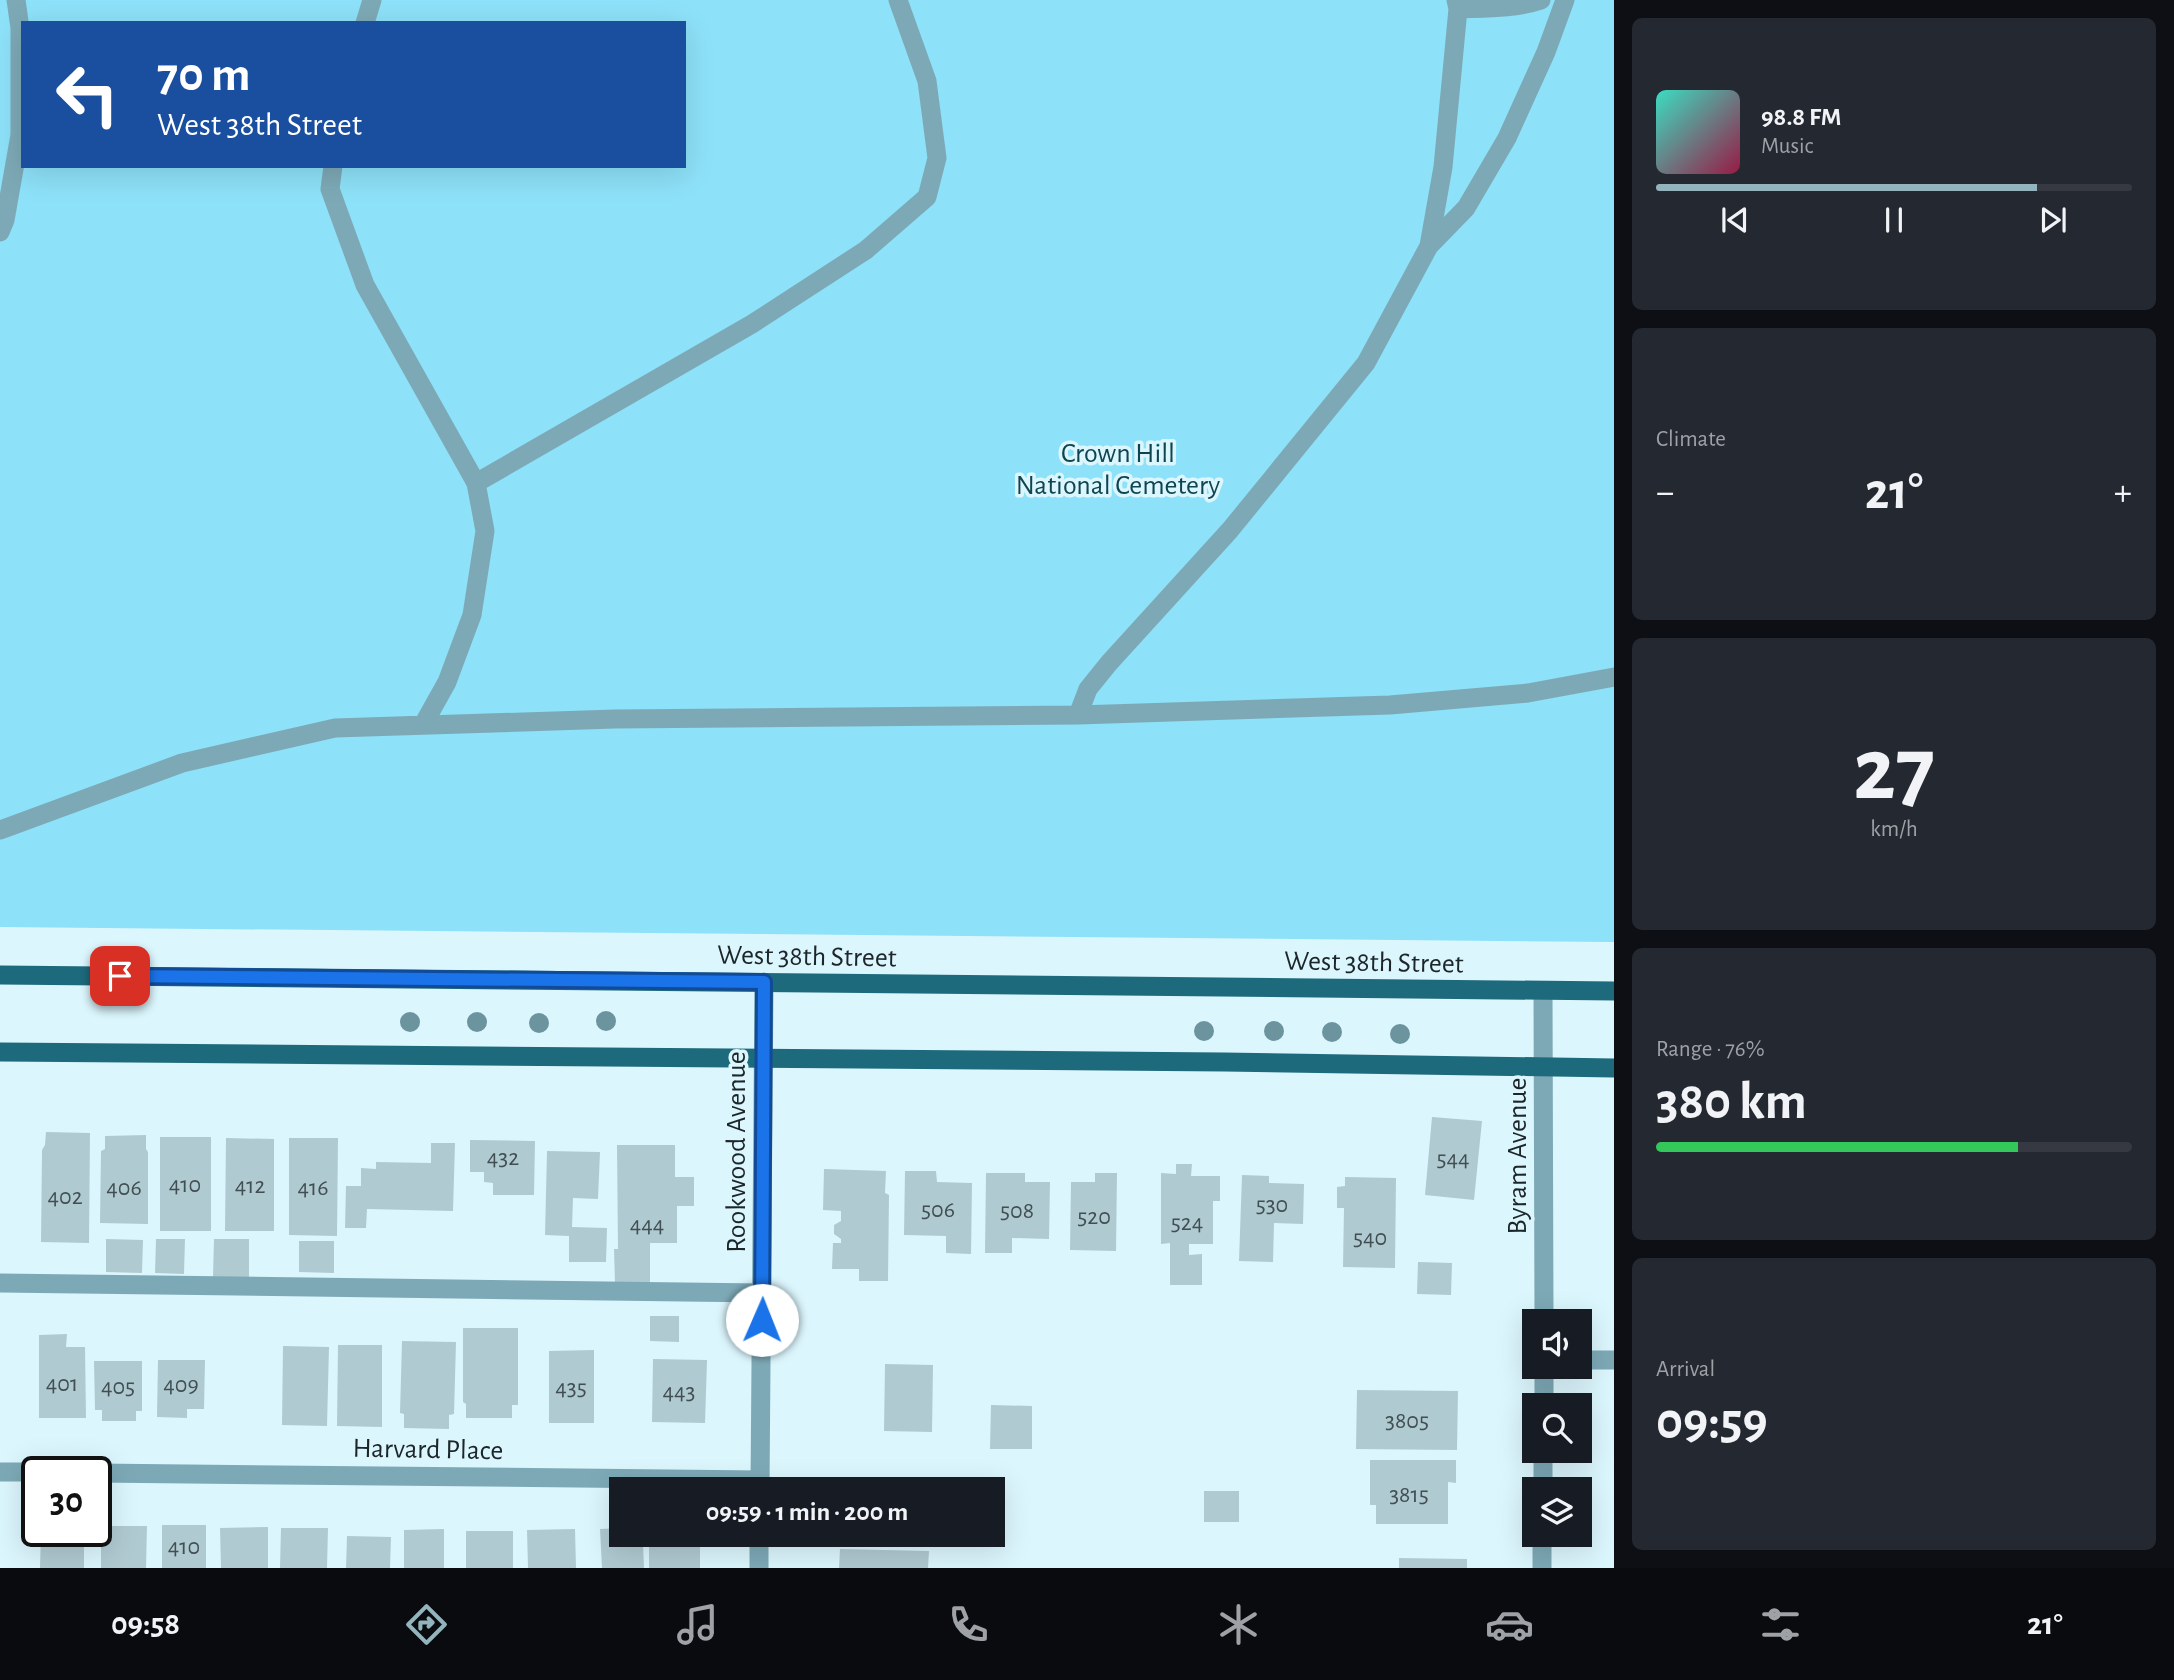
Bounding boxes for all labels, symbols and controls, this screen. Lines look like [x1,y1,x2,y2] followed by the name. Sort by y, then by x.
[42,49,133,140] icon: left
[157,51,251,100] text: 70 m
[1761,104,1841,130] text: 98.8 FM
[157,109,362,141] text: West 38th Street
[1761,135,1813,158] text: Music
[1716,201,1754,239] icon: previous
[1875,201,1913,239] icon: pause
[2034,201,2072,239] icon: next
[1656,428,1726,451] text: Climate
[1016,440,1220,500] park label: Crown Hill National Cemetery
[1865,466,1923,518] text: 21°
[1656,474,1674,512] text: −
[2114,474,2132,512] text: +
[1853,725,1935,816] text: 27
[1870,818,1918,841] text: km/h
[717,941,897,973] street label: West 38th Street
[90,946,150,1006] pin
[1284,947,1464,979] street label: West 38th Street
[101,957,139,995] icon: arrive
[1656,1038,1765,1061] text: Range · 76%
[723,1051,751,1253] street label: Rookwood Avenue
[1656,1076,1807,1128] text: 380 km
[1504,1077,1532,1235] street label: Byram Avenue
[487,1146,519,1170] house number: 432
[1436,1147,1470,1171] house number: 544
[169,1173,201,1197] house number: 410
[235,1174,265,1198] house number: 412
[106,1176,142,1200] house number: 406
[297,1176,329,1200] house number: 416
[47,1185,83,1209] house number: 402
[1256,1193,1288,1217] house number: 530
[921,1198,955,1222] house number: 506
[1000,1199,1034,1223] house number: 508
[1077,1205,1111,1229] house number: 520
[1171,1211,1203,1235] house number: 524
[630,1213,664,1237] house number: 444
[1353,1226,1387,1250] house number: 540
[725,1283,799,1357] position arrow
[1522,1309,1592,1547] map controls
[1522,1309,1592,1379] button: sound
[1656,1358,1715,1381] text: Arrival
[46,1372,78,1396] house number: 401
[163,1373,199,1397] house number: 409
[101,1375,135,1399] house number: 405
[555,1376,587,1400] house number: 435
[663,1380,695,1404] house number: 443
[1522,1393,1592,1463] button: search
[1656,1396,1768,1448] text: 09:59
[1385,1409,1429,1433] house number: 3805
[352,1435,504,1465] street label: Harvard Place
[21,1456,112,1547] speed limit sign: 30
[1522,1477,1592,1547] button: layers
[1389,1483,1429,1507] house number: 3815
[706,1499,908,1525] text: 09:59 · 1 min · 200 m
[168,1535,200,1559] house number: 410
[402,1600,451,1649] icon: directions
[673,1600,722,1649] icon: music
[944,1600,993,1649] icon: phone
[1214,1600,1263,1649] icon: climate
[1485,1600,1534,1649] icon: car
[1756,1600,1805,1649] icon: filters
[111,1608,180,1640] text: 09:58
[2027,1608,2063,1640] text: 21°

